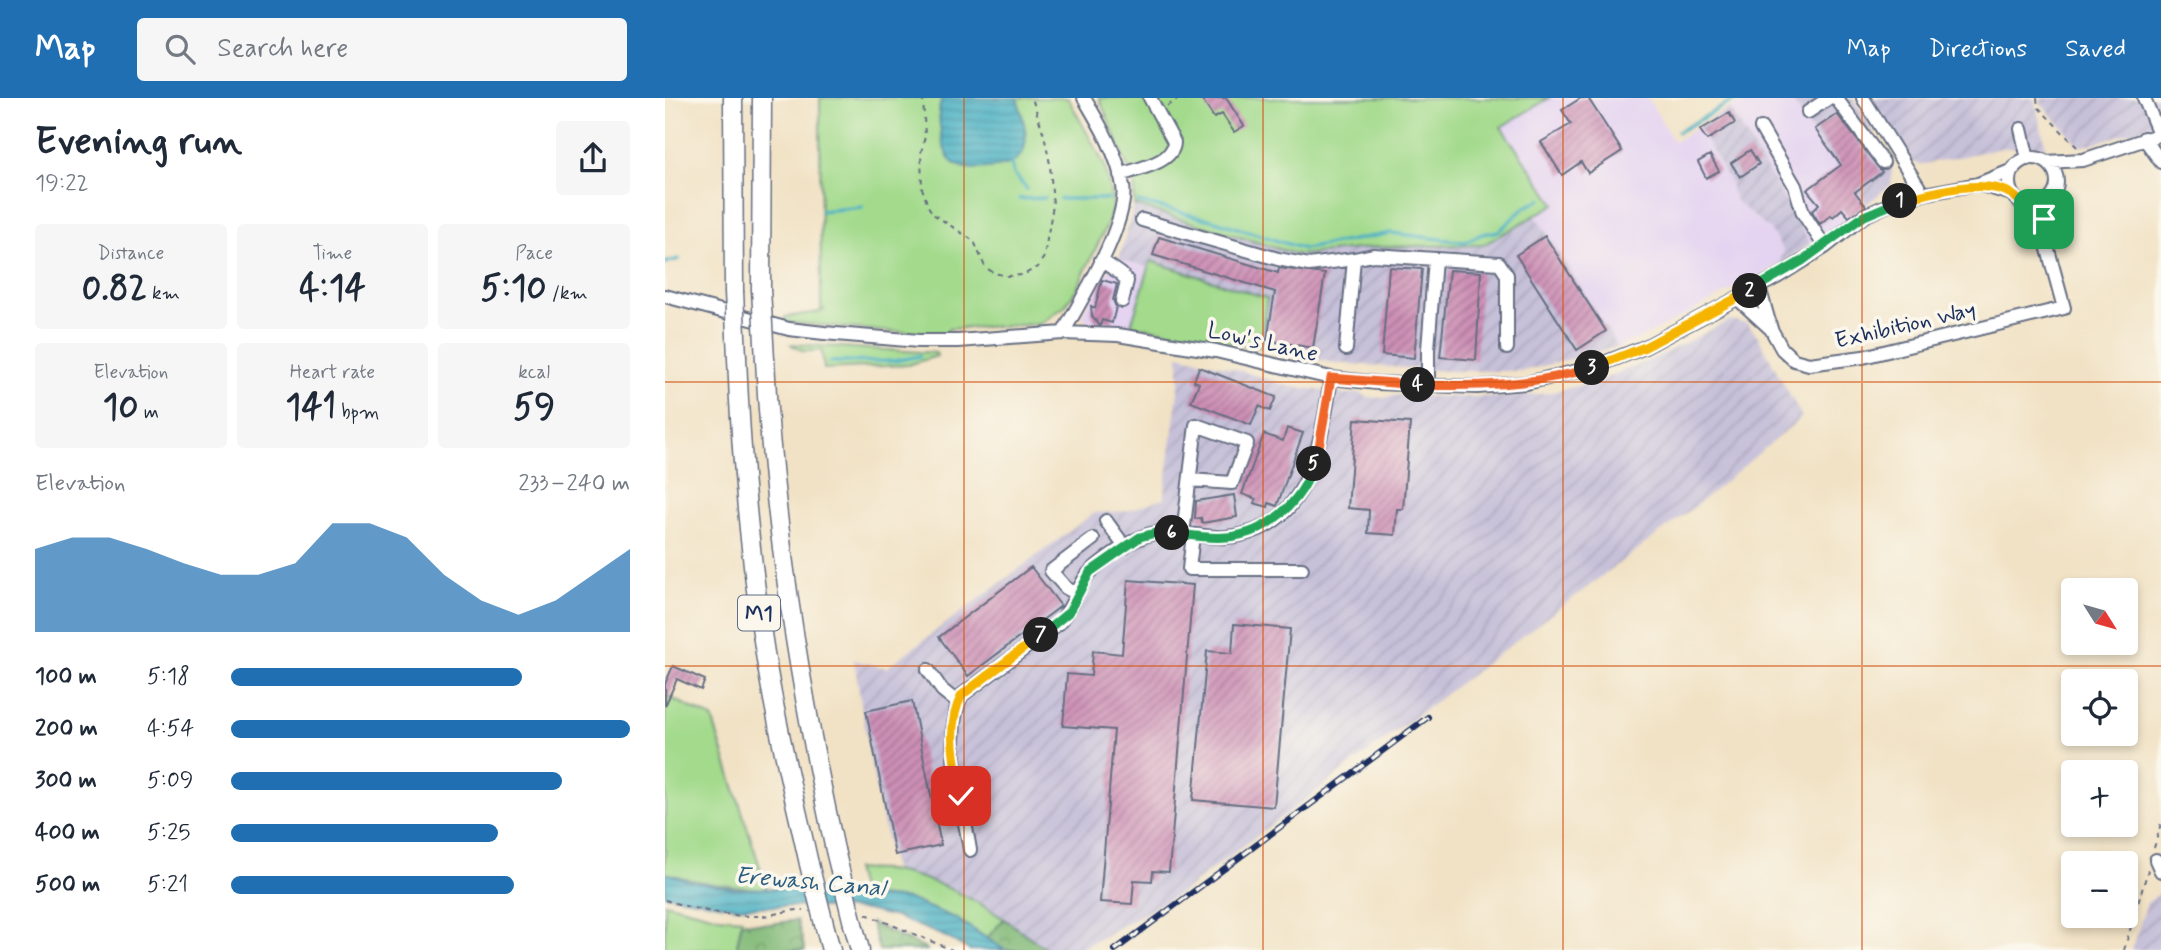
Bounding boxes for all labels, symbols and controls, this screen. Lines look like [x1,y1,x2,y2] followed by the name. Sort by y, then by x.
[137,18,627,81] search box
[35,27,95,71] text: Map
[161,30,199,68] icon: search
[217,32,348,66] text: Search here
[1847,34,1891,65] text: Map
[1929,34,2027,65] text: Directions
[2065,34,2126,65] text: Saved
[35,118,242,167] text: Evening run
[556,121,630,195] button: share
[35,169,89,199] text: 19:22
[1883,184,1917,218] pin: 1
[1895,188,1904,213] text: 1
[2014,189,2074,249] pin
[2025,200,2063,238] icon: arrive
[97,241,164,266] text: Distance
[313,241,352,266] text: Time
[515,241,553,266] text: Pace
[82,266,147,312] text: 0.82
[299,266,366,312] text: 4:14
[481,266,547,312] text: 5:10
[1733,274,1767,308] pin: 2
[1745,278,1754,303] text: 2
[147,281,180,306] text: km
[547,281,588,306] text: /km
[1832,295,1979,357] street label: Exhibition Way
[1204,316,1321,370] street label: Low's Lane
[1574,350,1609,386] pin: 3
[1587,355,1596,380] text: 3
[93,360,168,385] text: Elevation
[290,360,375,385] text: Heart rate
[518,360,550,385] text: kcal
[1401,368,1435,402] pin: 4
[1412,372,1423,397] text: 4
[103,385,139,431] text: 10
[286,385,336,431] text: 141
[513,385,555,431] text: 59
[139,400,159,425] text: m
[336,400,379,425] text: bpm
[1297,446,1331,482] pin: 5
[1308,451,1319,476] text: 5
[35,469,126,499] text: Elevation
[518,469,630,499] text: 233–240 m
[1155,516,1189,550] pin: 6
[1167,520,1176,545] text: 6
[2061,578,2139,654] north arrow
[2061,578,2138,928] map controls
[738,596,780,630] road number: M1
[1023,618,1059,652] pin: 7
[1035,622,1046,647] text: 7
[35,662,97,692] text: 100 m
[147,662,190,692] text: 5:18
[2061,669,2138,746] button: locate
[35,714,98,744] text: 200 m
[147,714,194,744] text: 4:54
[2061,760,2138,837] button: +
[35,766,97,796] text: 300 m
[147,766,194,796] text: 5:09
[931,766,991,826] pin
[942,777,980,815] icon: check
[35,818,100,848] text: 400 m
[147,818,190,848] text: 5:25
[2061,851,2138,928] button: −
[734,861,889,905] water label: Erewash Canal
[35,870,100,900] text: 500 m
[147,870,188,900] text: 5:21

